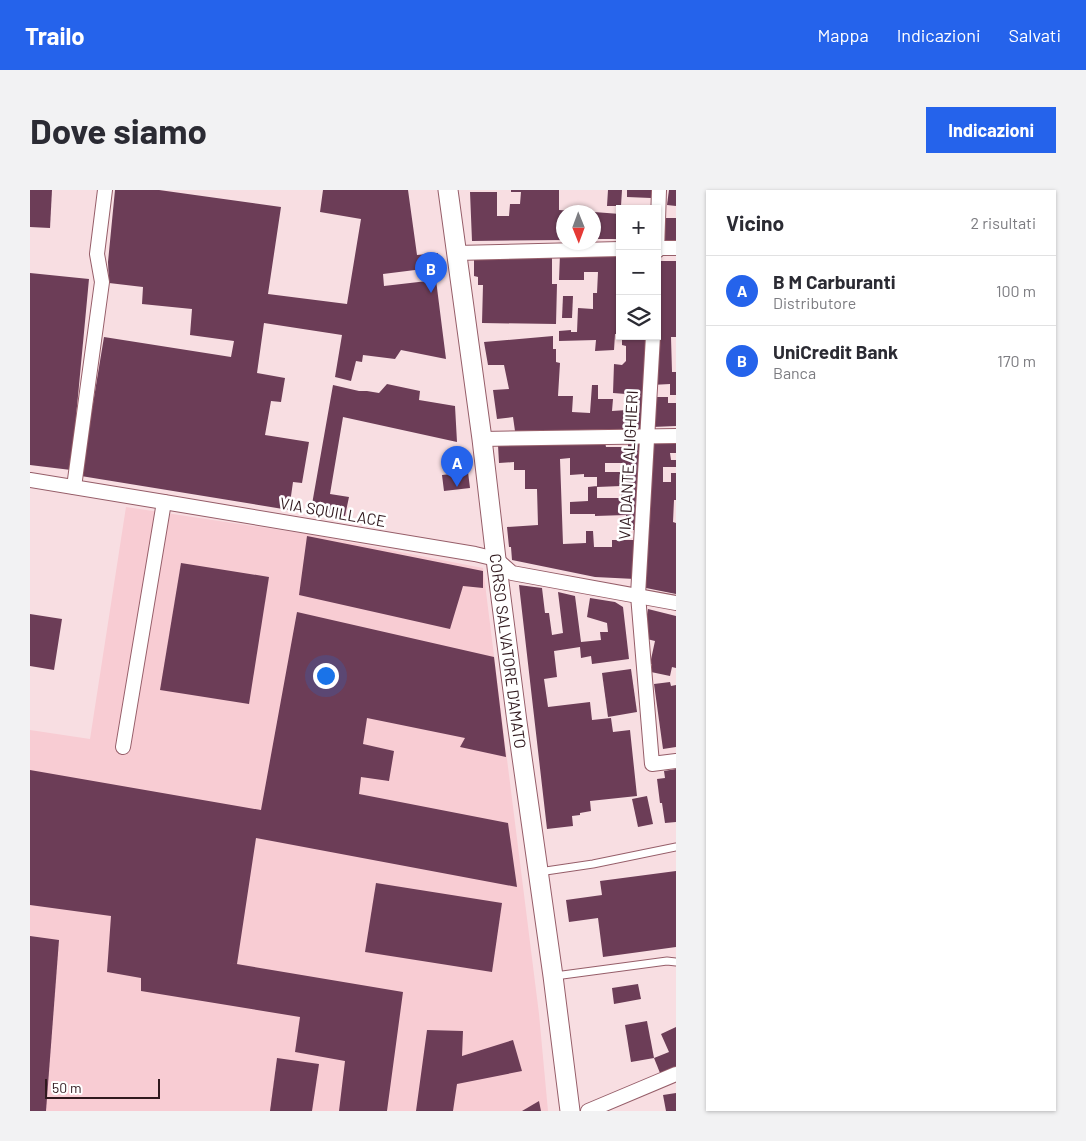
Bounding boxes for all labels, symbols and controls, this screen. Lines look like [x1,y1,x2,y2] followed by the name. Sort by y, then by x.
[25,21,85,50] text: Trailo
[818,24,869,46] text: Mappa
[897,24,981,46] text: Indicazioni
[1009,24,1061,46] text: Salvati
[926,107,1056,153] button: Indicazioni
[30,109,207,151] text: Dove siamo
[556,205,601,250] north arrow
[616,205,661,340] map controls
[616,205,661,250] button: +
[726,210,784,235] text: Vicino
[971,213,1036,232] text: 2 risultati
[616,250,661,295] button: −
[415,252,447,293] pin: B
[773,270,896,293] text: B M Carburanti
[737,281,747,300] text: A
[996,281,1036,300] text: 100 m
[773,293,856,312] text: Distributore
[616,295,661,340] button: layers
[773,340,898,363] text: UniCredit Bank
[737,351,747,370] text: B
[997,351,1036,370] text: 170 m
[773,363,816,382] text: Banca
[614,390,641,540] street label: VIA DANTE ALIGHIERI
[441,446,473,487] pin: A
[279,493,388,530] street label: VIA SQUILLACE
[486,553,531,750] street label: CORSO SALVATORE D'AMATO
[313,663,339,689] your location
[45,1076,160,1099] scale bar
[52,1079,81,1096] text: 50 m

